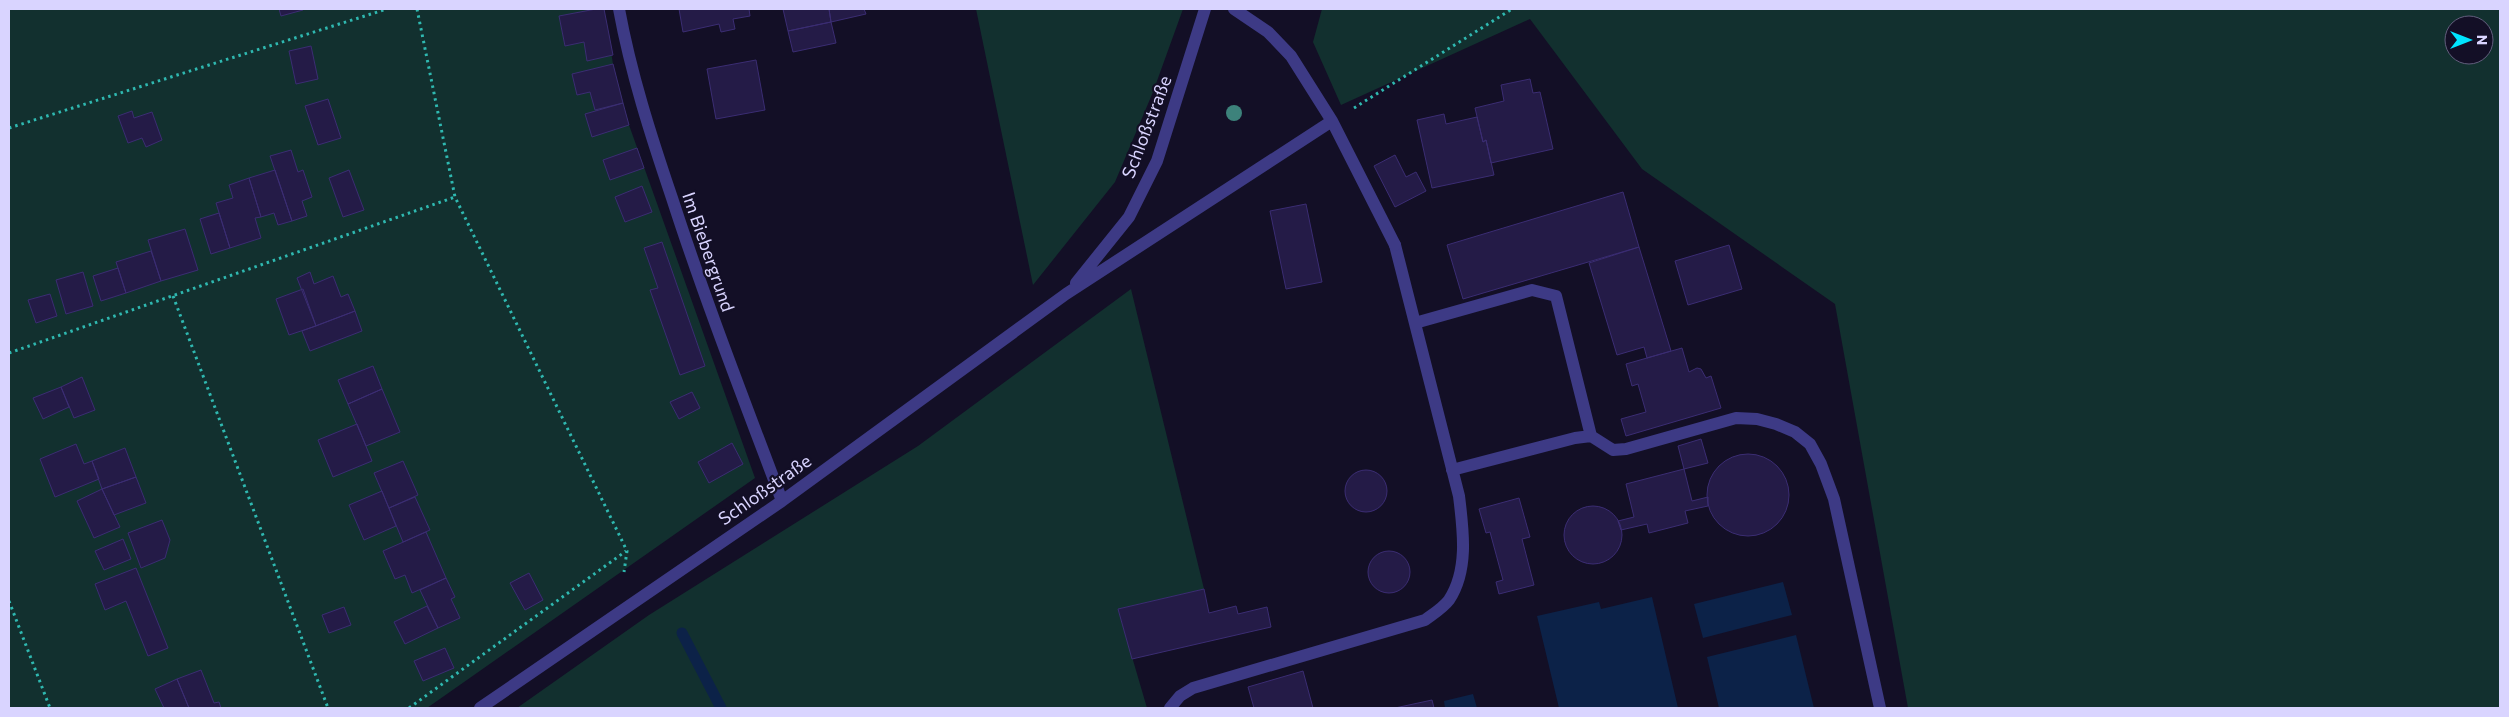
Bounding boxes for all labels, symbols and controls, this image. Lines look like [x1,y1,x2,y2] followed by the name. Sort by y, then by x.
[2444,15,2494,65] north arrow
[2474,35,2491,45] text: N
[1116,72,1176,181] street label: Schloßstraße
[678,189,740,314] street label: Im Biebergrund
[714,449,815,529] street label: Schloßstraße

